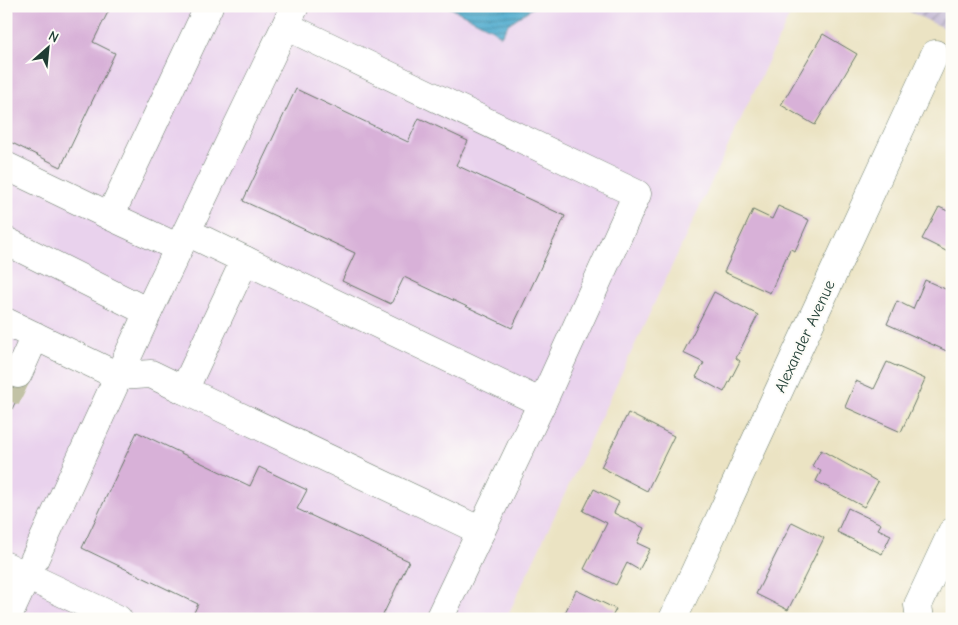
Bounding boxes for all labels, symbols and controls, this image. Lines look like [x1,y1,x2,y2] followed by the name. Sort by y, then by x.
[22,22,72,72] north arrow
[46,27,62,47] text: N
[771,277,839,396] street label: Alexander Avenue

